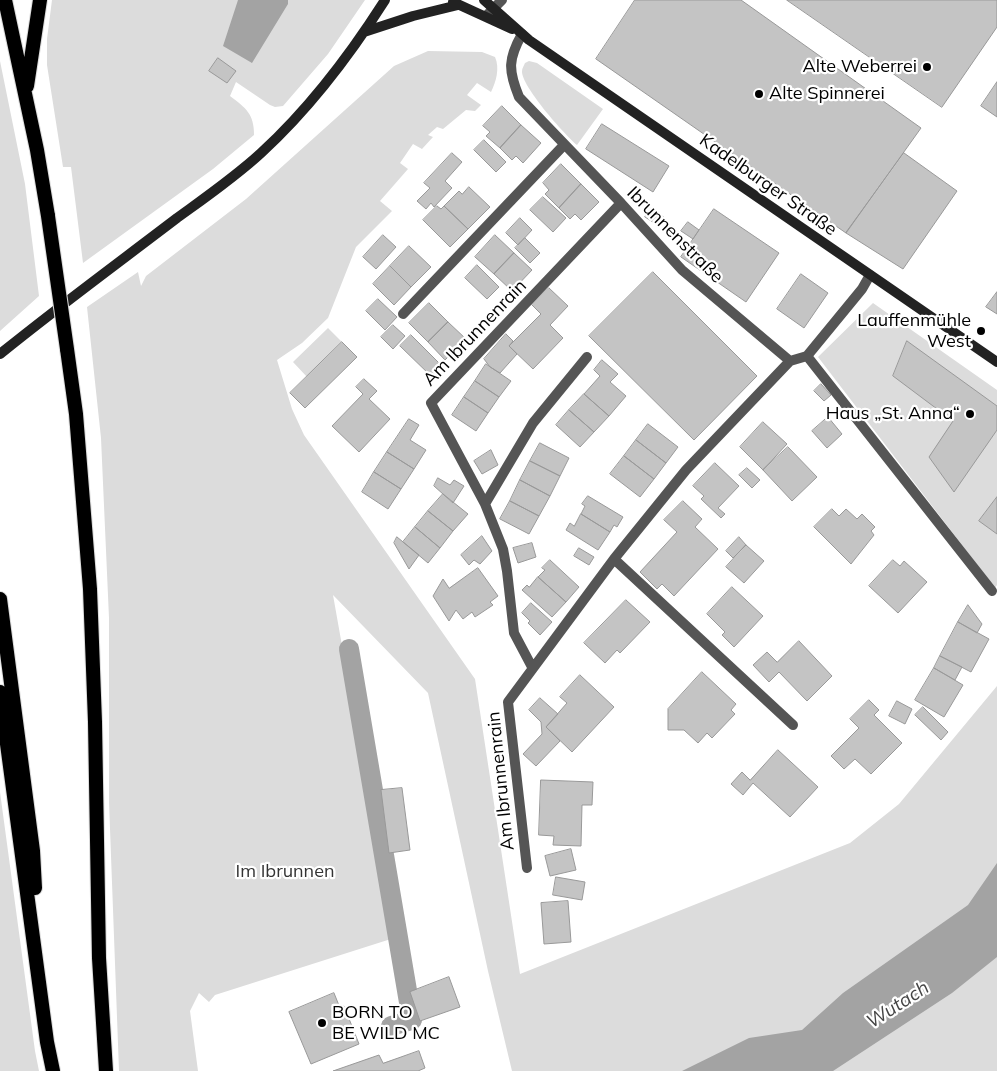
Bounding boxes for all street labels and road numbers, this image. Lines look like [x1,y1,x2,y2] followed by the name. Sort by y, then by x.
[695,130,841,240] street label: Kadelburger Straße
[622,182,728,288] street label: Ibrunnenstraße
[419,275,531,391] street label: Am Ibrunnenrain
[483,710,519,852] street label: Am Ibrunnenrain

